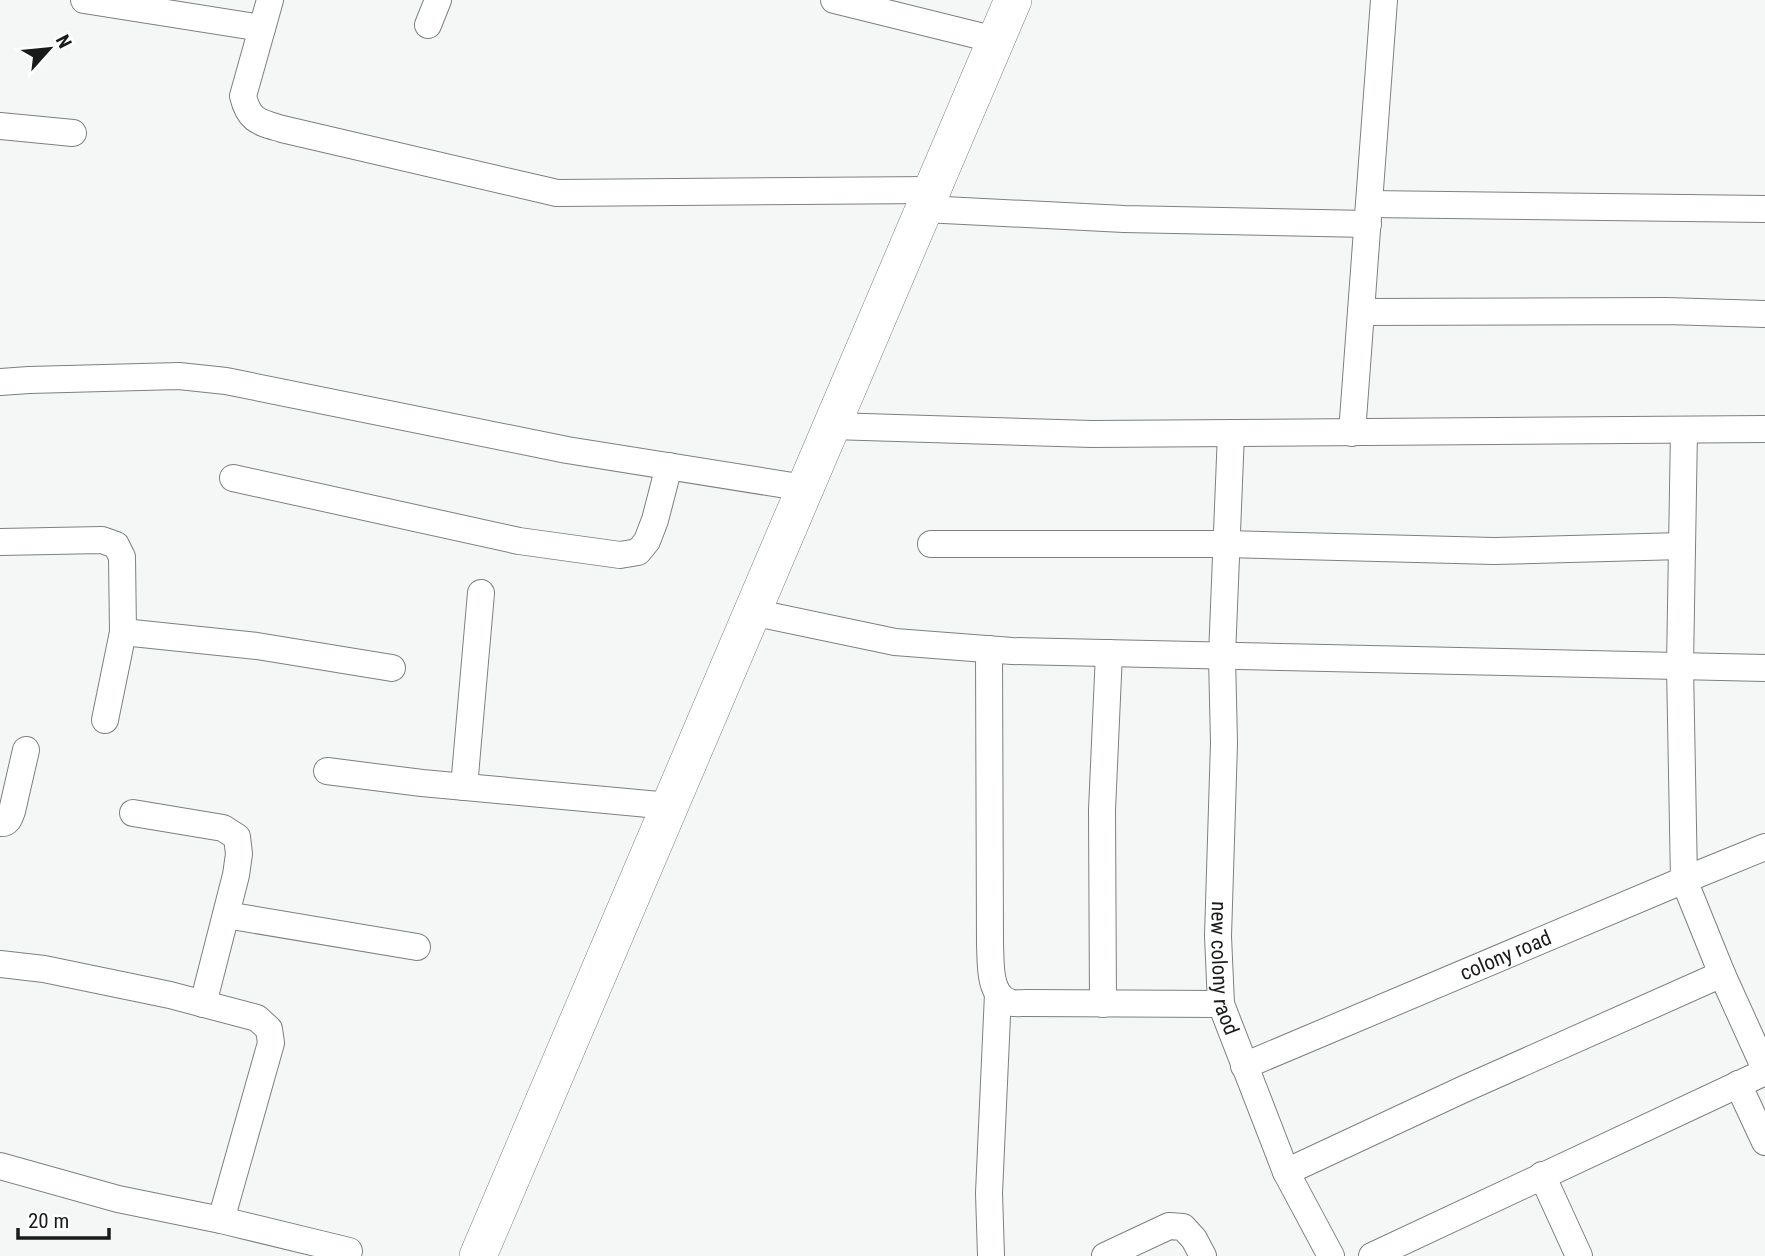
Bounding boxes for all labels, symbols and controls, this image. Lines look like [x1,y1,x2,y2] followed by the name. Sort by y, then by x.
[14,14,84,84] north arrow
[51,31,77,52] text: N
[1206,901,1244,1038] street label: new colony raod
[1456,926,1555,985] street label: colony road
[18,1196,108,1240] scale bar
[28,1209,69,1233] text: 20 m

